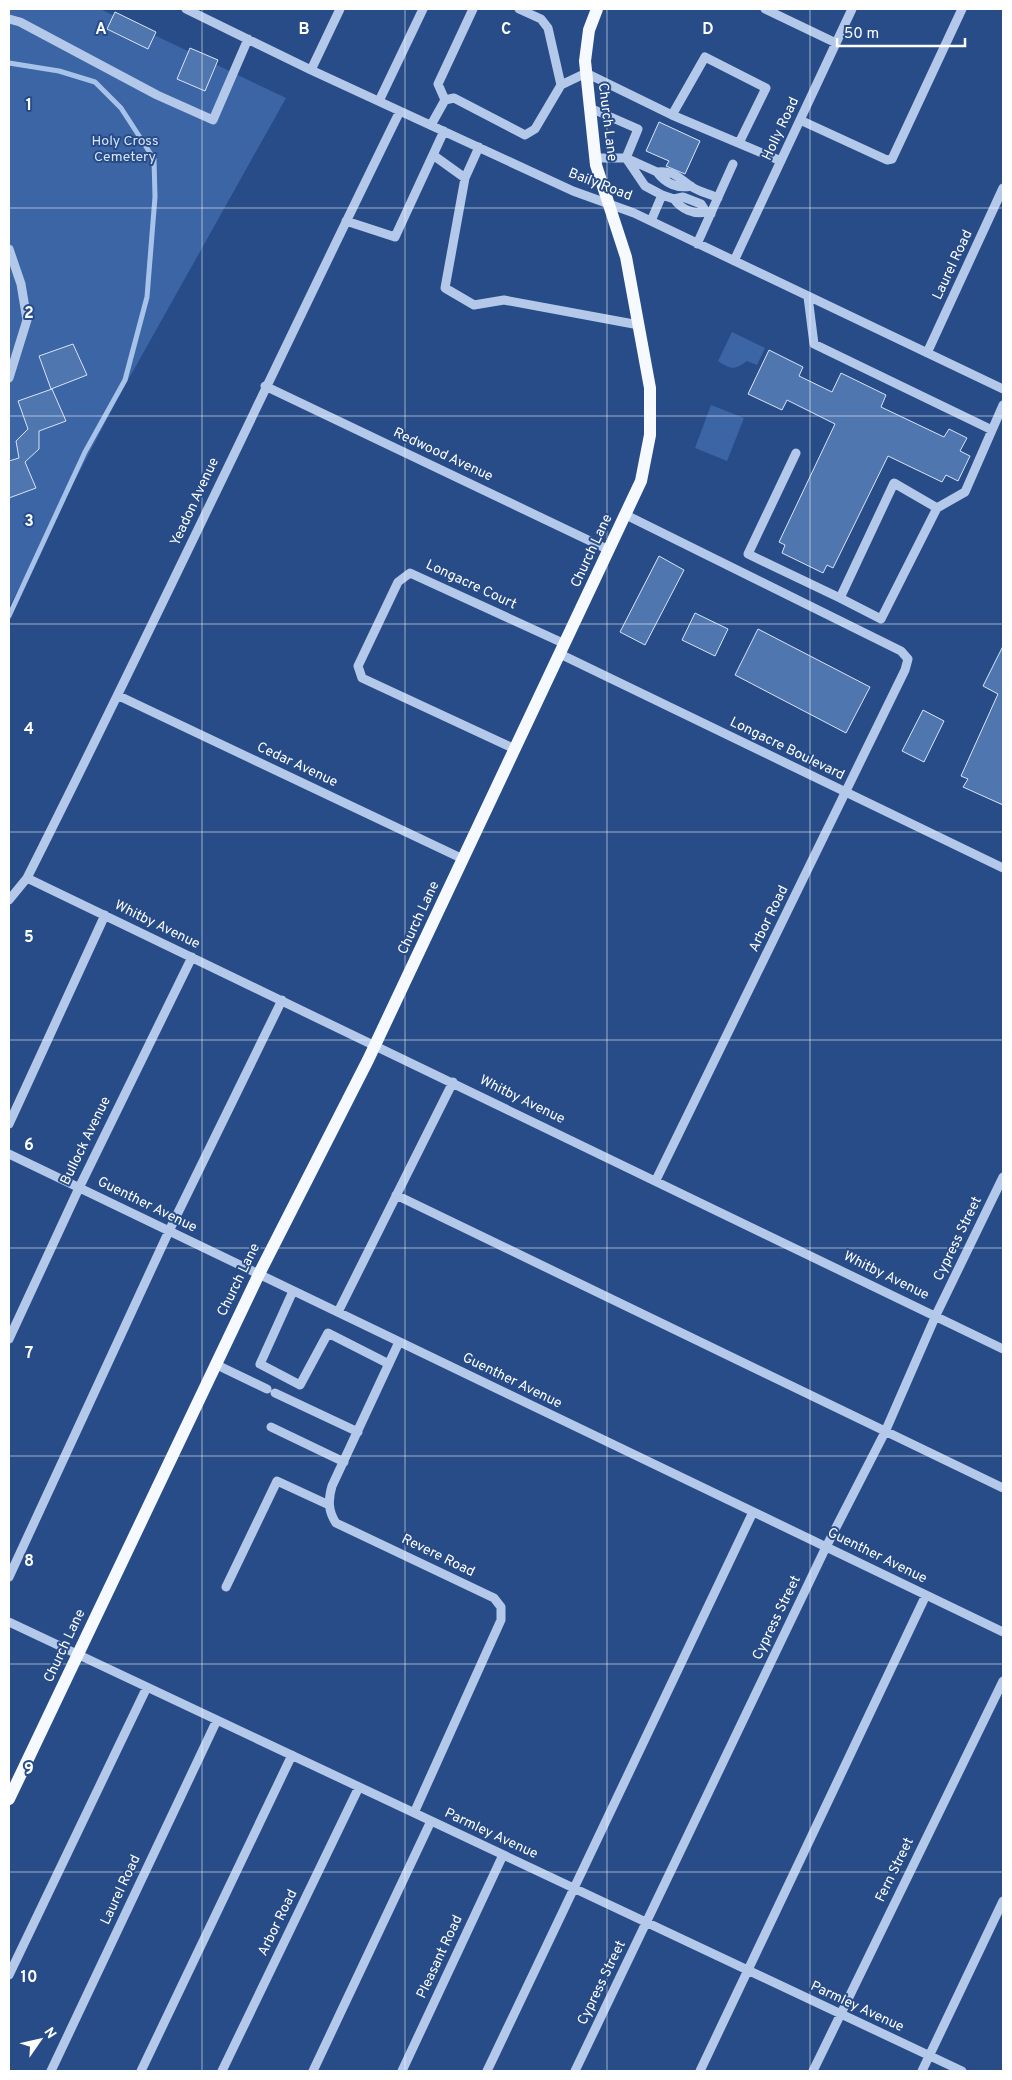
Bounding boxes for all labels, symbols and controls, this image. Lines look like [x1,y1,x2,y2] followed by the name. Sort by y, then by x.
[837,15,964,47] scale bar
[95,20,107,40] text: A
[298,20,310,40] text: B
[501,20,511,40] text: C
[702,20,714,40] text: D
[844,25,879,44] text: 50 m
[594,82,620,162] street label: Church Lane
[759,95,803,163] street label: Holly Road
[26,96,32,116] text: 1
[92,133,158,166] park label: Holy Cross Cemetery
[566,165,634,205] street label: Baily Road
[929,227,977,303] street label: Laurel Road
[24,304,34,324] text: 2
[390,424,496,486] street label: Redwood Avenue
[167,455,223,549] street label: Yeadon Avenue
[24,512,34,532] text: 3
[568,512,616,590] street label: Church Lane
[423,557,519,613] street label: Longacre Court
[727,714,847,784] street label: Longacre Boulevard
[24,720,34,740] text: 4
[254,739,340,791] street label: Cedar Avenue
[395,879,443,957] street label: Church Lane
[746,883,792,955] street label: Arbor Road
[112,897,202,953] street label: Whitby Avenue
[24,928,34,948] text: 5
[477,1072,567,1128] street label: Whitby Avenue
[57,1094,115,1188] street label: Bullock Avenue
[24,1136,34,1156] text: 6
[94,1174,200,1236] street label: Guenther Avenue
[930,1194,986,1284] street label: Cypress Street
[214,1241,264,1319] street label: Church Lane
[841,1248,931,1304] street label: Whitby Avenue
[25,1344,33,1364] text: 7
[459,1350,565,1412] street label: Guenther Avenue
[824,1525,930,1587] street label: Guenther Avenue
[399,1531,477,1581] street label: Revere Road
[24,1552,34,1572] text: 8
[749,1573,805,1663] street label: Cypress Street
[41,1607,89,1685] street label: Church Lane
[24,1760,34,1780] text: 9
[442,1805,540,1863] street label: Parmley Avenue
[872,1835,918,1905] street label: Fern Street
[97,1852,145,1928] street label: Laurel Road
[255,1887,301,1959] street label: Arbor Road
[413,1913,467,2001] street label: Pleasant Road
[574,1938,630,2028] street label: Cypress Street
[21,1968,37,1988] text: 10
[808,1978,906,2036] street label: Parmley Avenue
[15,2015,65,2065] north arrow
[40,2025,59,2042] text: N

